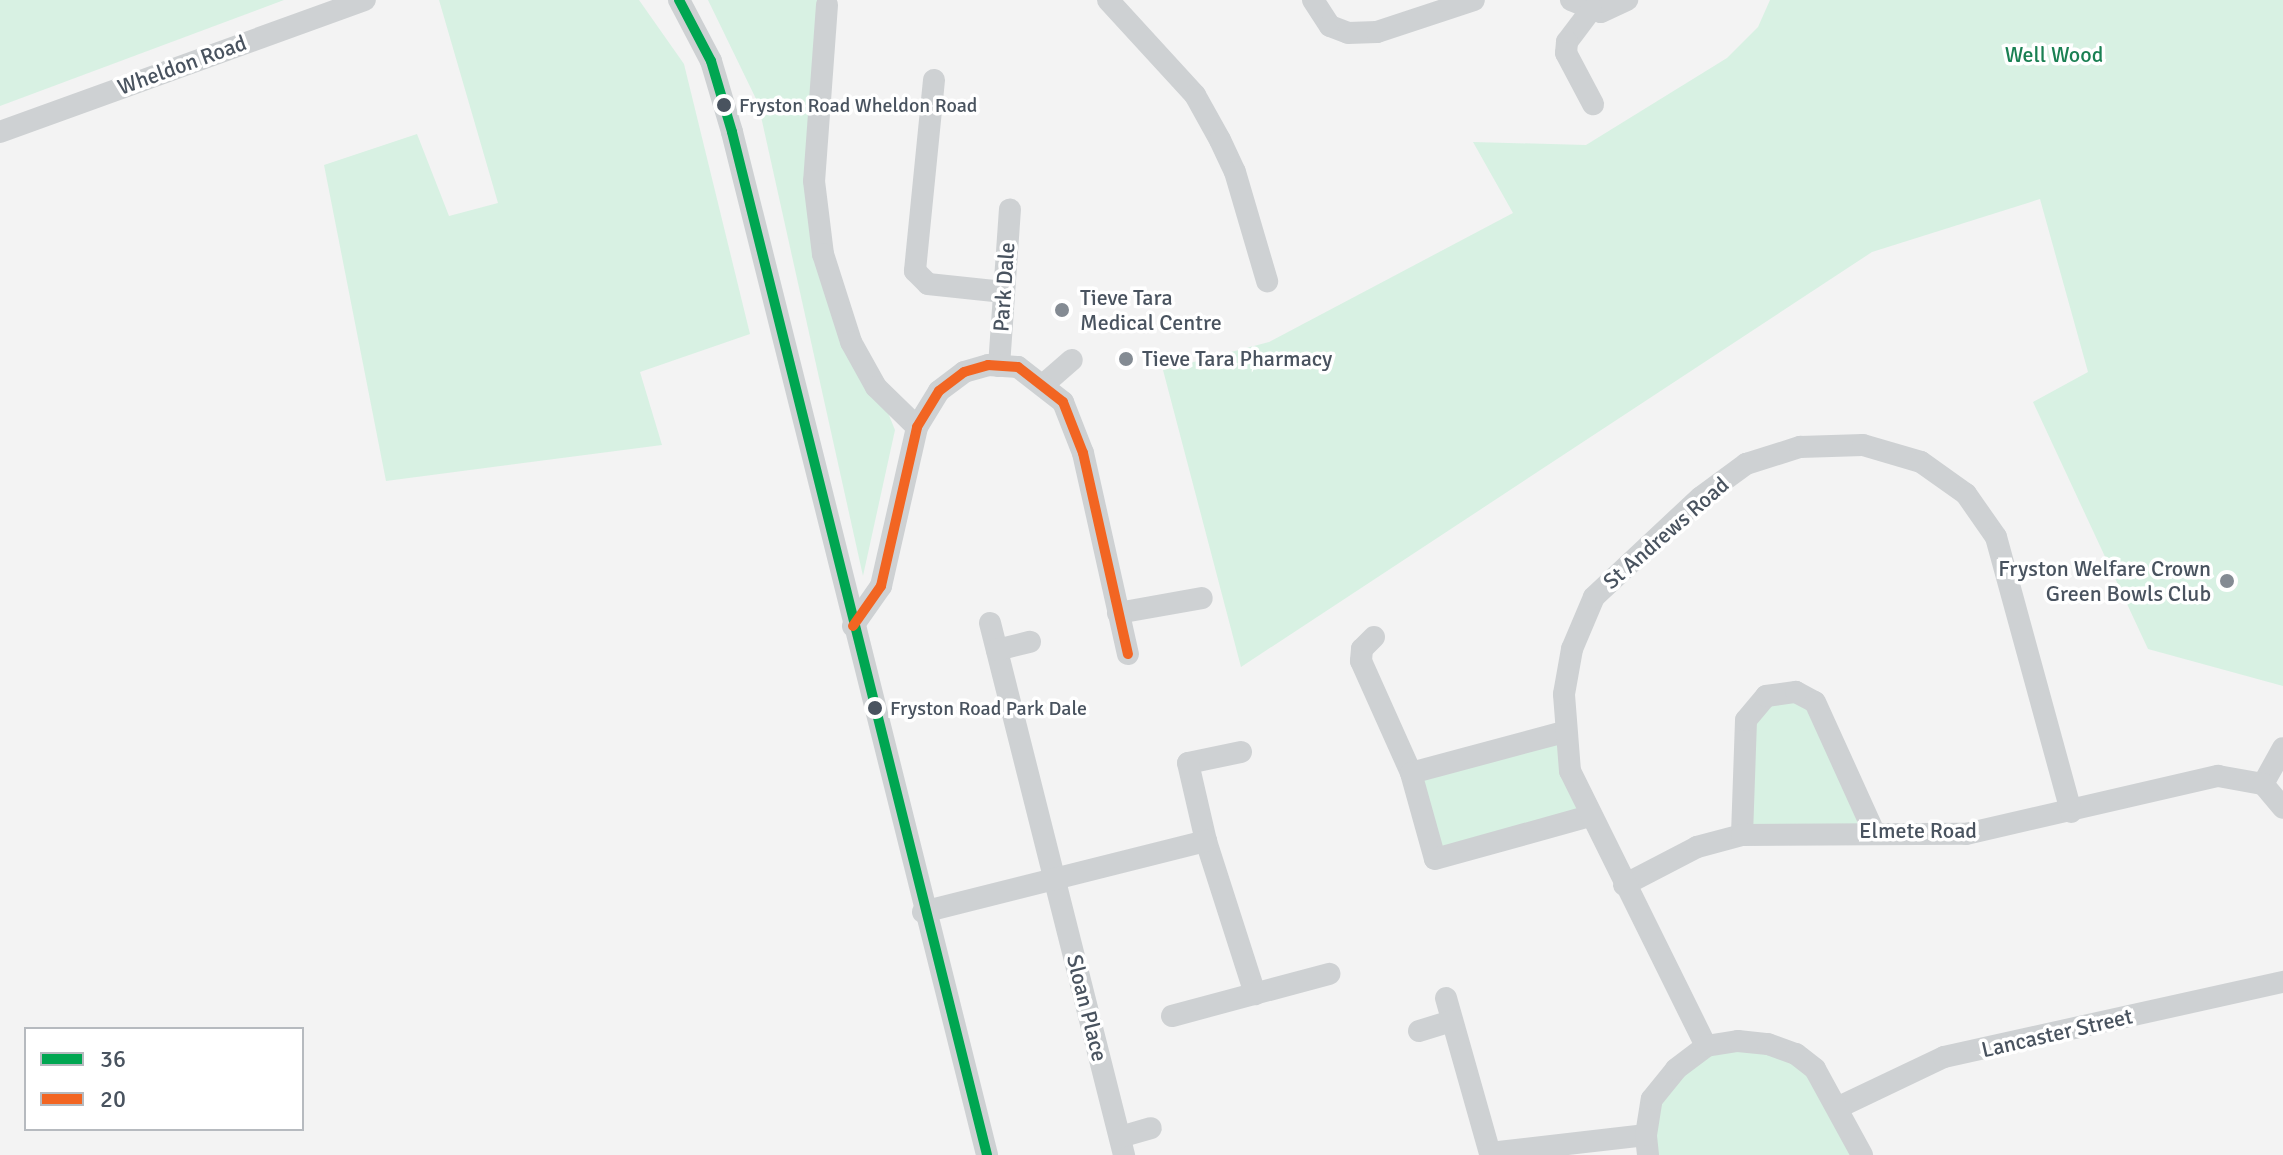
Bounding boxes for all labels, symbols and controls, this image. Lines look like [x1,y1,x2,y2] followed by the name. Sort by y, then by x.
[114,30,250,100] street label: Wheldon Road
[2005,42,2103,68] park label: Well Wood
[739,93,977,117] place label: Fryston Road Wheldon Road
[716,97,732,113] marker: Fryston Road Wheldon Road
[988,241,1020,333] street label: Park Dale
[1080,284,1222,336] place label: Tieve Tara Medical Centre
[1051,299,1073,321] marker: Tieve Tara Medical Centre
[1142,346,1332,372] place label: Tieve Tara Pharmacy
[1117,350,1135,368] marker: Tieve Tara Pharmacy
[1598,471,1734,595] street label: St Andrews Road
[1998,555,2211,606] place label: Fryston Welfare Crown Green Bowls Club
[2218,572,2236,590] marker: Fryston Welfare Crown Green Bowls Club
[890,696,1087,720] place label: Fryston Road Park Dale
[867,700,883,716] marker: Fryston Road Park Dale
[1859,818,1977,844] street label: Elmete Road
[1061,952,1113,1064] street label: Sloan Place
[1979,1003,2135,1063] street label: Lancaster Street
[24,1027,304,1131] legend
[100,1044,126,1074] text: 36
[100,1084,126,1114] text: 20

